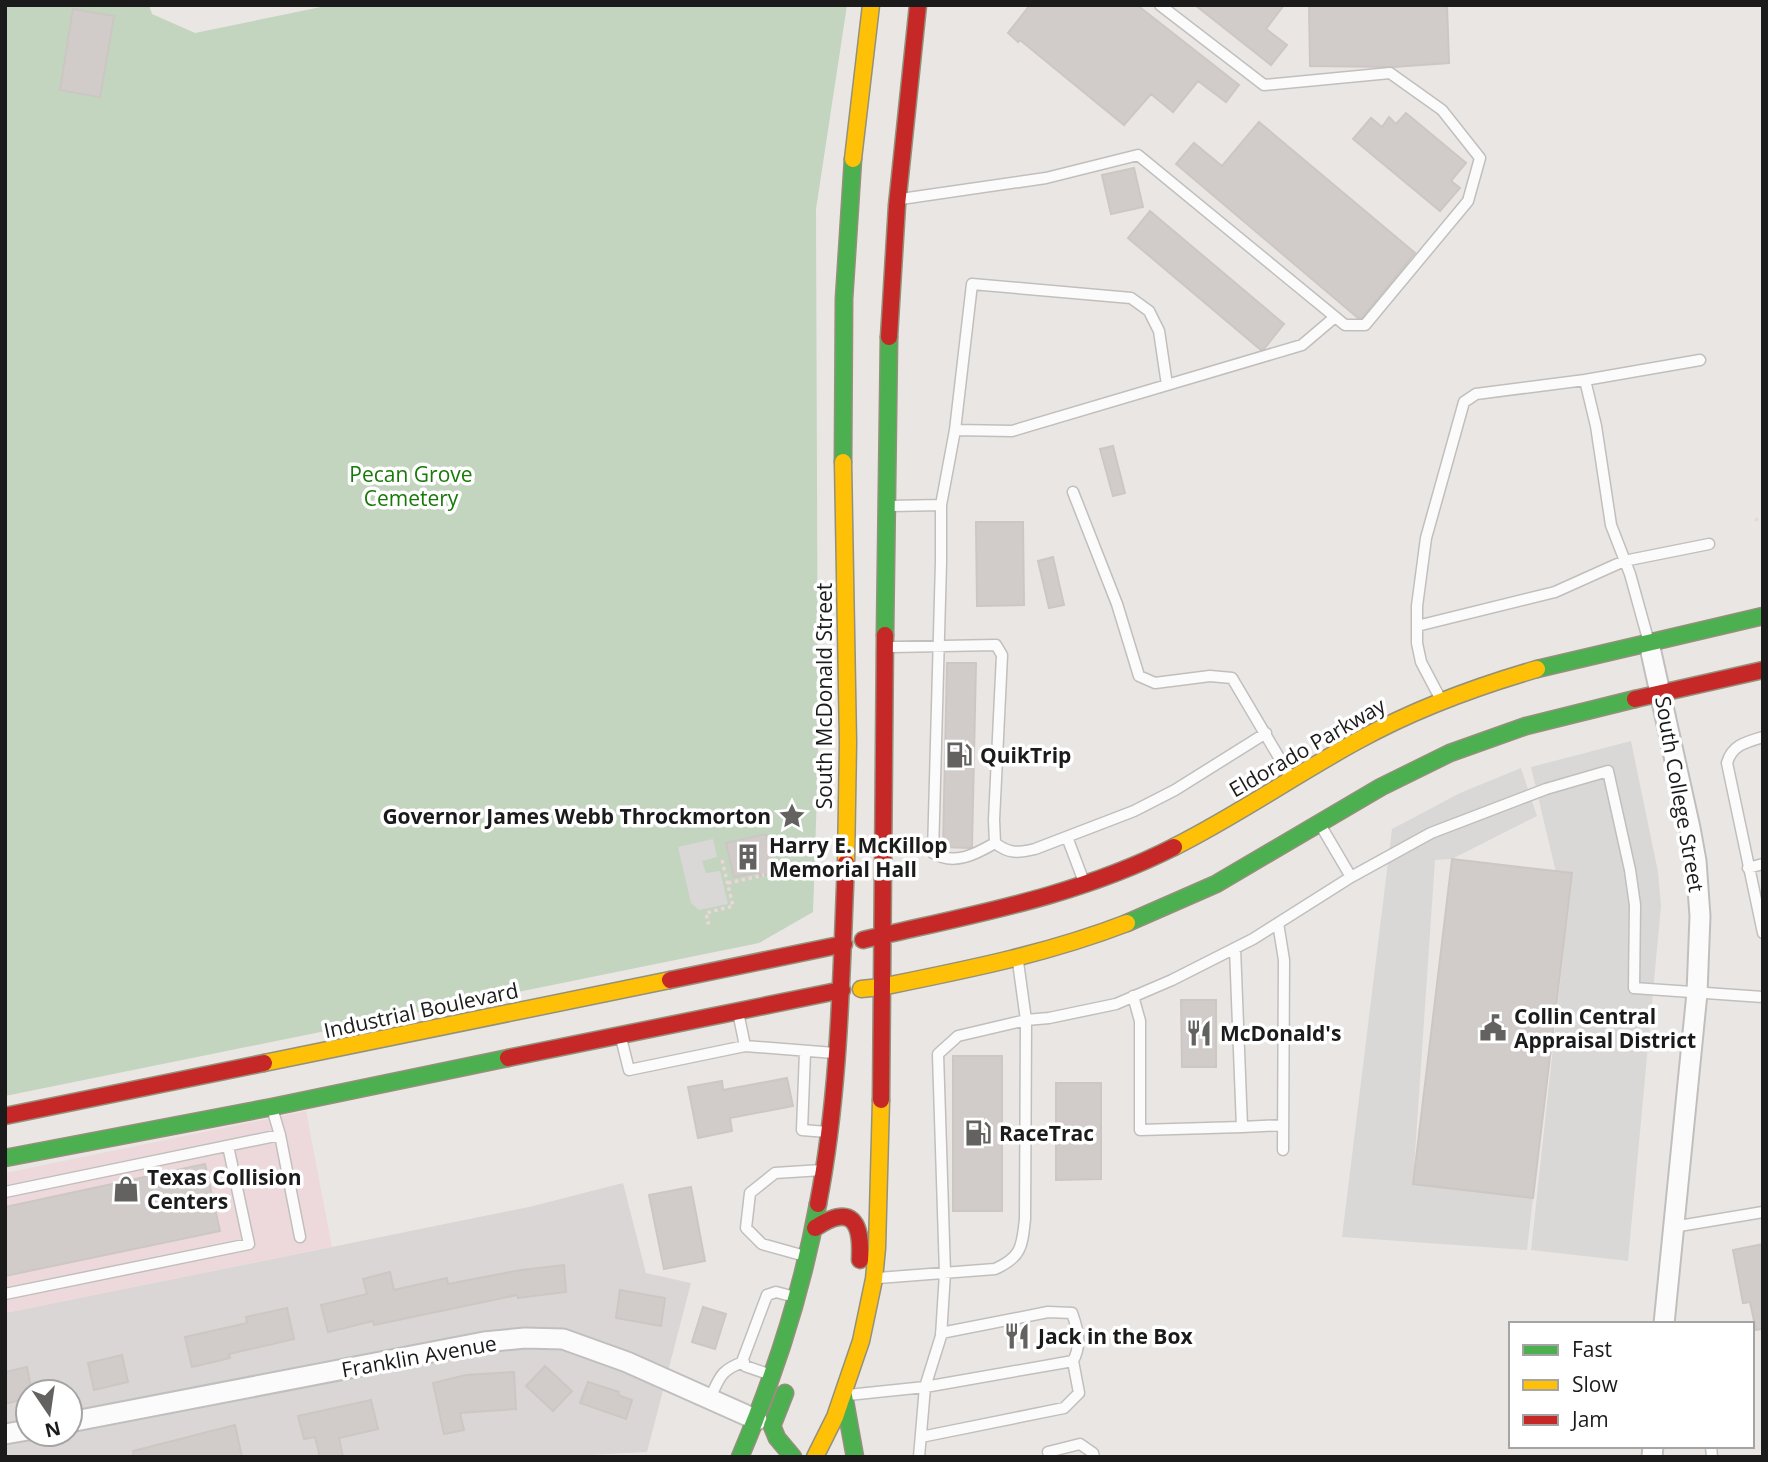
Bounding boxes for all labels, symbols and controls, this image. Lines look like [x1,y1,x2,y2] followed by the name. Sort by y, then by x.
[349,460,473,512] park label: Pecan Grove Cemetery
[810,583,838,809] street label: South McDonald Street
[1224,691,1391,803] street label: Eldorado Parkway
[1649,694,1711,894] street label: South College Street
[944,740,974,770] fuel station icon: QuikTrip
[980,741,1071,769] place label: QuikTrip
[777,801,807,831] place icon: Governor James Webb Throckmorton
[382,802,771,830] place label: Governor James Webb Throckmorton
[769,831,948,883] place label: Harry E. McKillop Memorial Hall
[733,842,763,872] building icon: Harry E. McKillop Memorial Hall
[321,976,521,1044] street label: Industrial Boulevard
[1514,1002,1696,1054] place label: Collin Central Appraisal District
[1478,1013,1508,1043] public building icon: Collin Central Appraisal District
[1184,1018,1214,1048] restaurant icon: McDonald's
[1220,1019,1341,1047] place label: McDonald's
[963,1118,993,1148] fuel station icon: RaceTrac
[999,1119,1094,1147] place label: RaceTrac
[147,1163,302,1215] place label: Texas Collision Centers
[111,1174,141,1204] shop icon: Texas Collision Centers
[1002,1321,1032,1351] restaurant icon: Jack in the Box
[1036,1322,1193,1350] place label: Jack in the Box
[1509,1322,1754,1448] legend
[339,1329,499,1383] street label: Franklin Avenue
[1572,1335,1612,1363] text: Fast
[1572,1370,1618,1398] text: Slow
[14,1378,84,1448] north arrow
[1570,1405,1609,1433] text: Jam
[42,1415,63,1444] text: N

